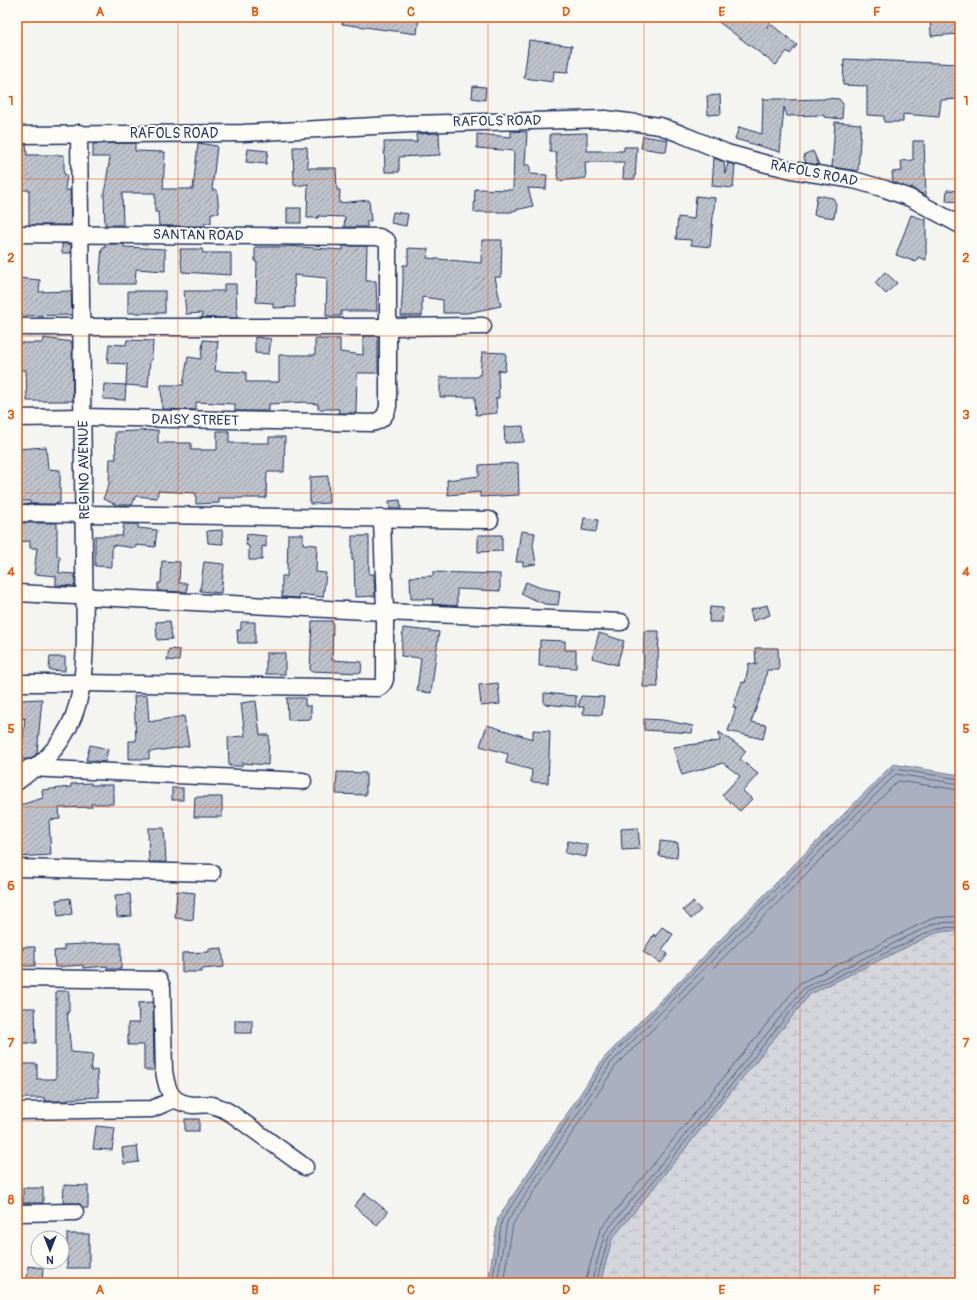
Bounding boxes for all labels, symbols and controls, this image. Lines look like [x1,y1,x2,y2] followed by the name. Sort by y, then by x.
[96,4,105,20] text: A
[251,4,259,20] text: B
[407,4,415,20] text: C
[562,4,570,20] text: D
[719,4,726,20] text: E
[873,4,881,20] text: F
[8,93,14,109] text: 1
[963,93,969,109] text: 1
[453,112,542,130] street label: RAFOLS ROAD
[130,125,218,142] street label: RAFOLS ROAD
[769,156,859,190] street label: RAFOLS ROAD
[153,226,244,244] street label: SANTAN ROAD
[7,250,15,266] text: 2
[962,250,970,266] text: 2
[7,407,15,423] text: 3
[962,407,970,423] text: 3
[151,411,239,429] street label: DAISY STREET
[75,420,93,520] street label: REGINO AVENUE
[7,564,15,580] text: 4
[962,564,970,580] text: 4
[7,721,15,737] text: 5
[962,721,970,737] text: 5
[7,878,15,894] text: 6
[962,878,970,894] text: 6
[8,1035,15,1051] text: 7
[963,1035,970,1051] text: 7
[8,1192,15,1208] text: 8
[963,1192,970,1208] text: 8
[30,1230,70,1270] north arrow
[46,1253,54,1266] text: N
[96,1282,105,1298] text: A
[251,1282,259,1298] text: B
[407,1282,415,1298] text: C
[562,1282,570,1298] text: D
[719,1282,726,1298] text: E
[873,1282,881,1298] text: F

